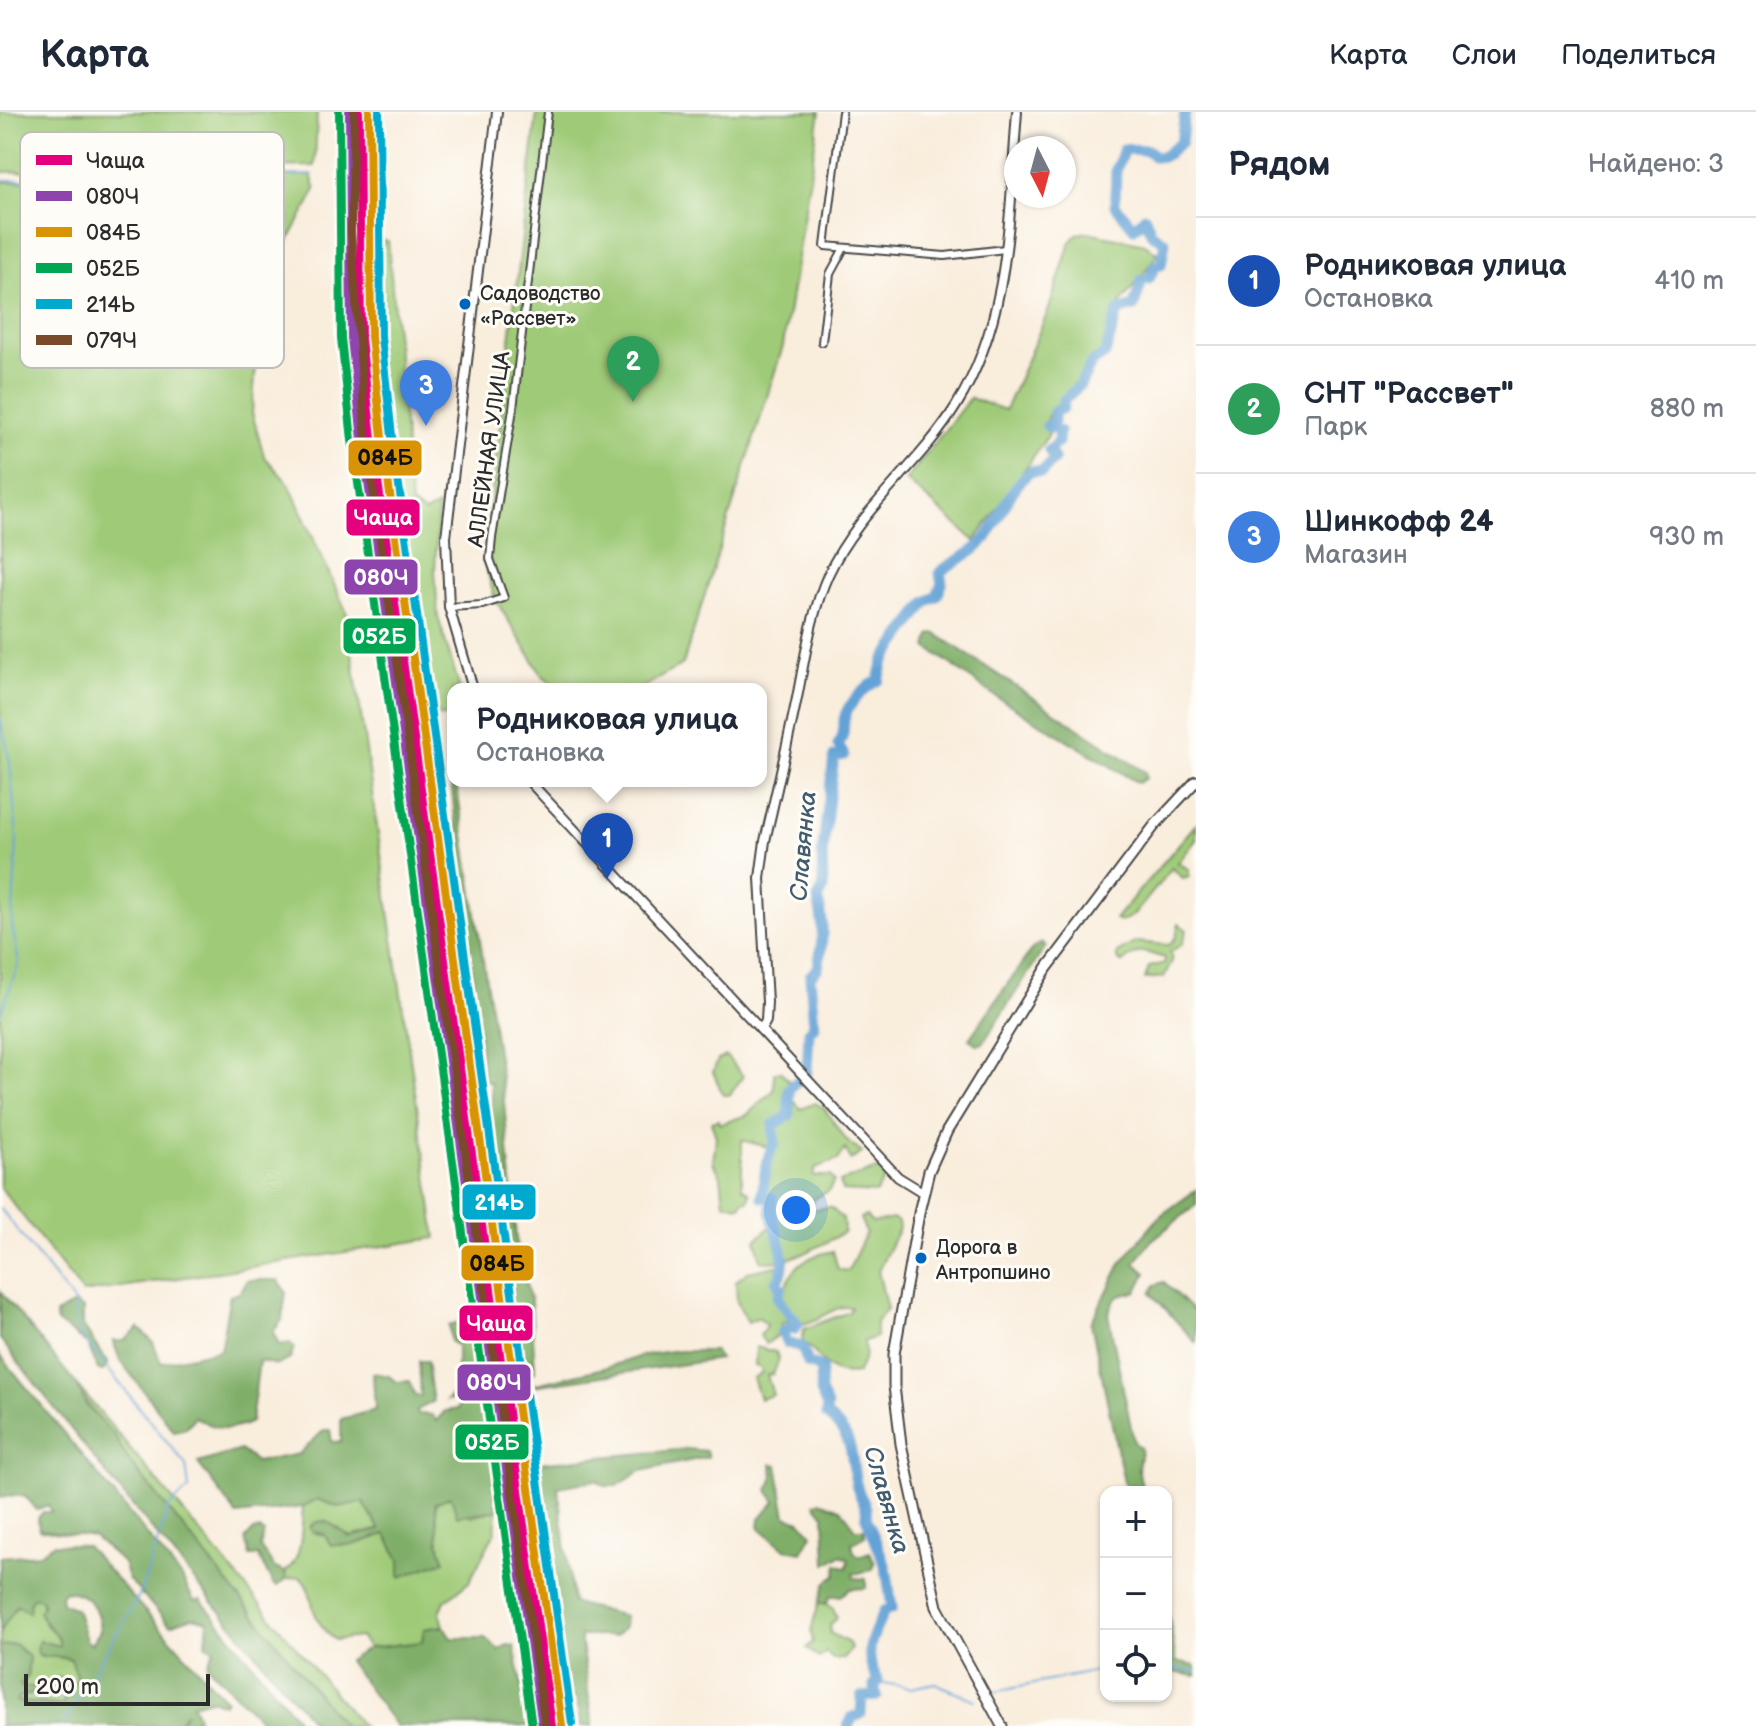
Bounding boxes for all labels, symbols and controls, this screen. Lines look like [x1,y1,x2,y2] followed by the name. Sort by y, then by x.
[40,33,149,78] text: Карта
[1329,39,1408,72] text: Карта
[1452,39,1517,72] text: Слои
[1561,39,1716,72] text: Поделиться
[20,132,284,368] legend
[1004,136,1076,208] north arrow
[1228,144,1330,185] text: Рядом
[86,148,145,175] text: Чаща
[1588,149,1724,180] text: Найдено: 3
[86,184,139,211] text: 080Ч
[86,220,141,247] text: 084Б
[1304,248,1566,284] text: Родниковая улица
[86,256,141,283] text: 052Б
[1249,266,1259,297] text: 1
[1654,266,1724,297] text: 410 m
[480,282,600,331] place label: Садоводство «Рассвет»
[1304,284,1433,315] text: Остановка
[86,292,135,319] text: 214Ь
[457,296,473,312] marker: Садоводство «Рассвет»
[86,328,137,355] text: 079Ч
[607,336,659,402] pin: 2
[462,349,517,550] street label: АЛЛЕЙНАЯ УЛИЦА
[400,360,452,426] pin: 3
[1304,376,1514,412] text: СНТ "Рассвет"
[1246,394,1262,425] text: 2
[1650,394,1724,425] text: 880 m
[1304,412,1367,443] text: Парк
[347,439,423,477] line badge: 084Б
[357,445,413,472] text: 084Б
[345,498,421,537] line badge: Чаща
[1304,504,1494,540] text: Шинкофф 24
[354,505,413,532] text: Чаща
[1246,522,1262,553] text: 3
[1649,522,1724,553] text: 930 m
[1304,540,1408,571] text: Магазин
[343,558,419,596] line badge: 080Ч
[353,565,409,592] text: 080Ч
[342,617,417,655] line badge: 052Б
[351,624,407,651] text: 052Б
[447,683,767,787] popup
[476,702,738,738] text: Родниковая улица
[476,738,605,769] text: Остановка
[784,790,823,902] water label: Славянка
[581,813,633,879] pin: 1
[461,1183,537,1221] line badge: 214Ь
[474,1190,524,1217] text: 214Ь
[776,1190,816,1230] your location
[935,1236,1050,1285] place label: Дорога в Антропшино
[460,1244,535,1282] line badge: 084Б
[913,1250,929,1266] marker: Дорога в Антропшино
[469,1251,525,1278] text: 084Б
[458,1304,534,1342] line badge: Чаща
[467,1311,526,1338] text: Чаща
[456,1363,532,1402] line badge: 080Ч
[466,1370,522,1397] text: 080Ч
[454,1423,530,1461] line badge: 052Б
[464,1430,520,1457] text: 052Б
[857,1443,916,1557] water label: Славянка
[1100,1486,1172,1702] map controls
[1100,1486,1172,1558] button: +
[1100,1558,1172,1630] button: −
[1100,1630,1172,1702] button: locate
[24,1670,210,1706] scale bar
[36,1674,99,1701] text: 200 m

